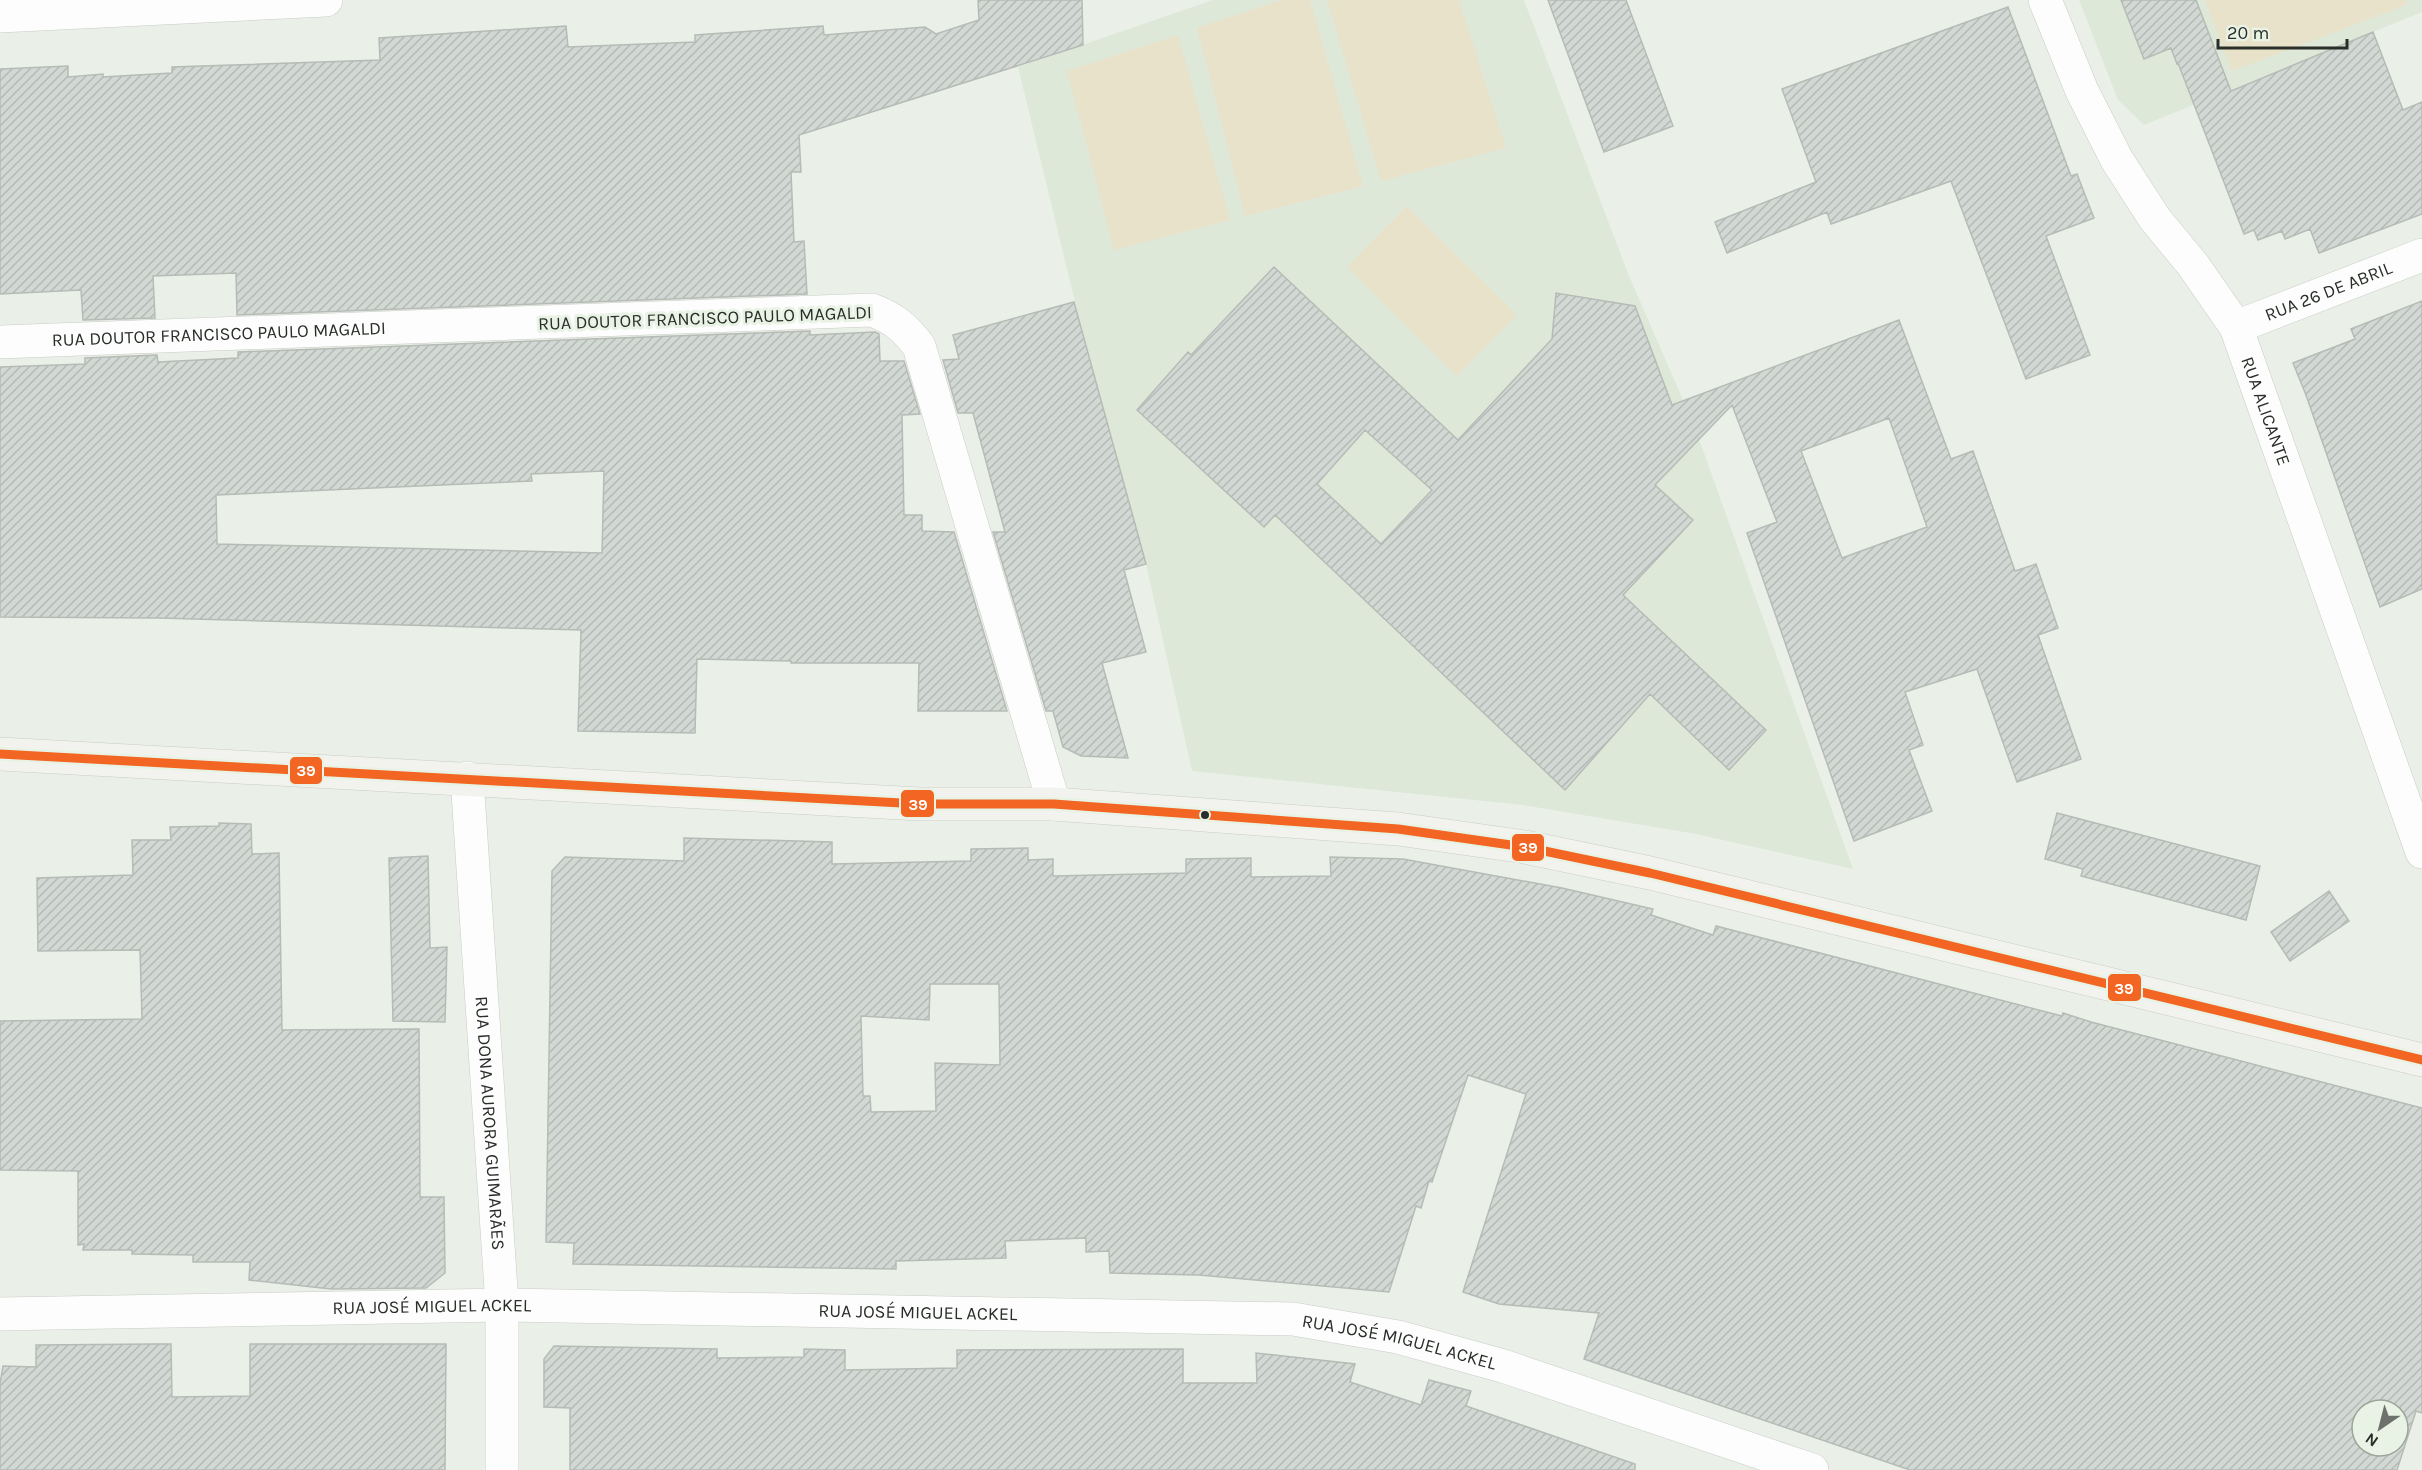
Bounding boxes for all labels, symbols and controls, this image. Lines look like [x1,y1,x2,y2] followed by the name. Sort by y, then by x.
[2218,12,2347,50] scale bar
[2227,22,2269,44] text: 20 m
[2262,256,2396,326] street label: RUA 26 DE ABRIL
[538,301,872,335] street label: RUA DOUTOR FRANCISCO PAULO MAGALDI
[51,317,386,351] street label: RUA DOUTOR FRANCISCO PAULO MAGALDI
[2236,354,2295,468] street label: RUA ALICANTE
[289,756,323,785] line badge: 39
[296,761,316,780] text: 39
[900,789,935,818] line badge: 39
[908,795,928,814] text: 39
[1199,809,1211,821] unlabelled marker
[1511,833,1545,862] line badge: 39
[1518,838,1538,857] text: 39
[2107,973,2142,1002] line badge: 39
[2114,979,2134,998] text: 39
[471,995,509,1251] street label: RUA DONA AURORA GUIMARÃES
[332,1294,532,1319] street label: RUA JOSÉ MIGUEL ACKEL
[818,1300,1018,1325] street label: RUA JOSÉ MIGUEL ACKEL
[1300,1310,1500,1375] street label: RUA JOSÉ MIGUEL ACKEL
[2350,1398,2410,1458] north arrow
[2362,1429,2382,1451] text: N

